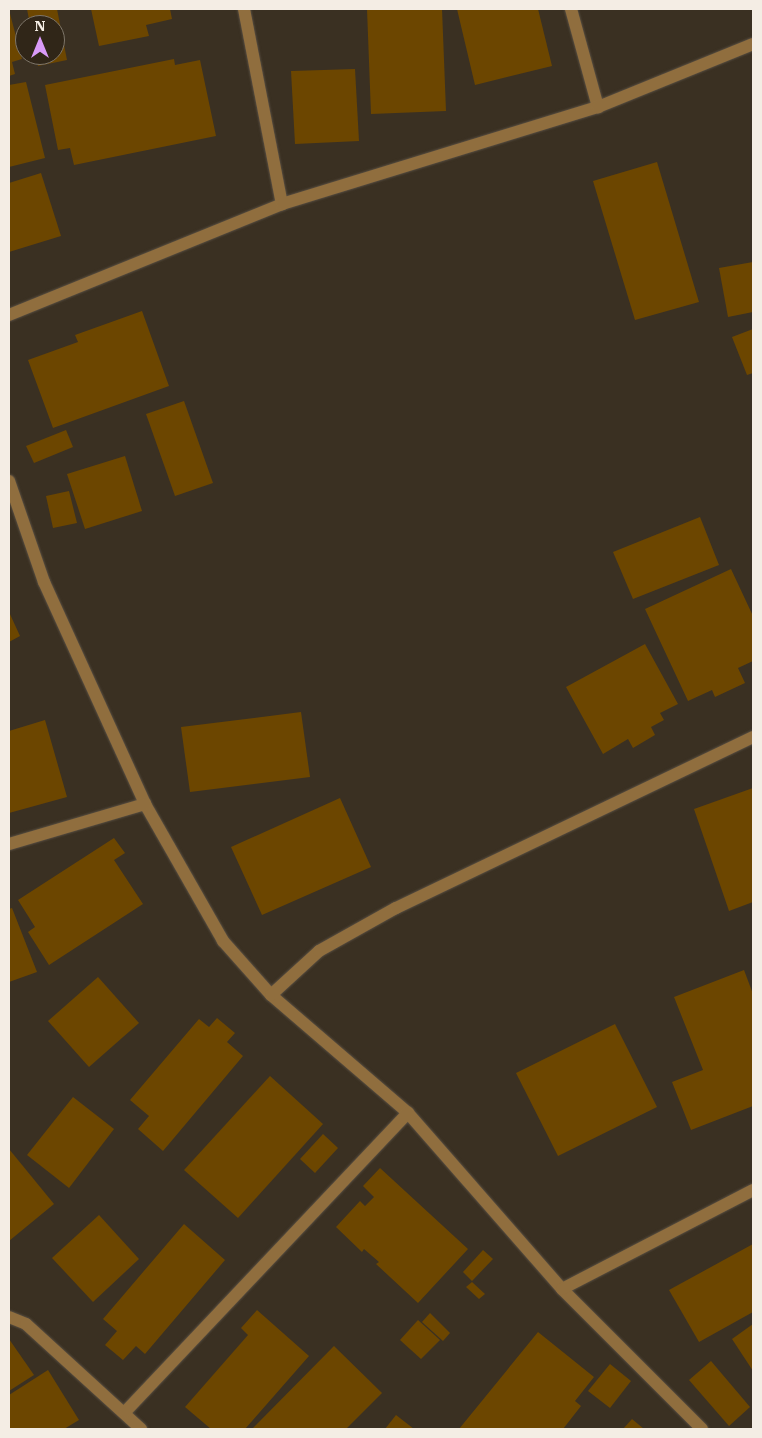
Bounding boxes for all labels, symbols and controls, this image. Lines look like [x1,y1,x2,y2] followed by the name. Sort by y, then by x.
[15,15,65,65] north arrow
[34,17,46,35] text: N

